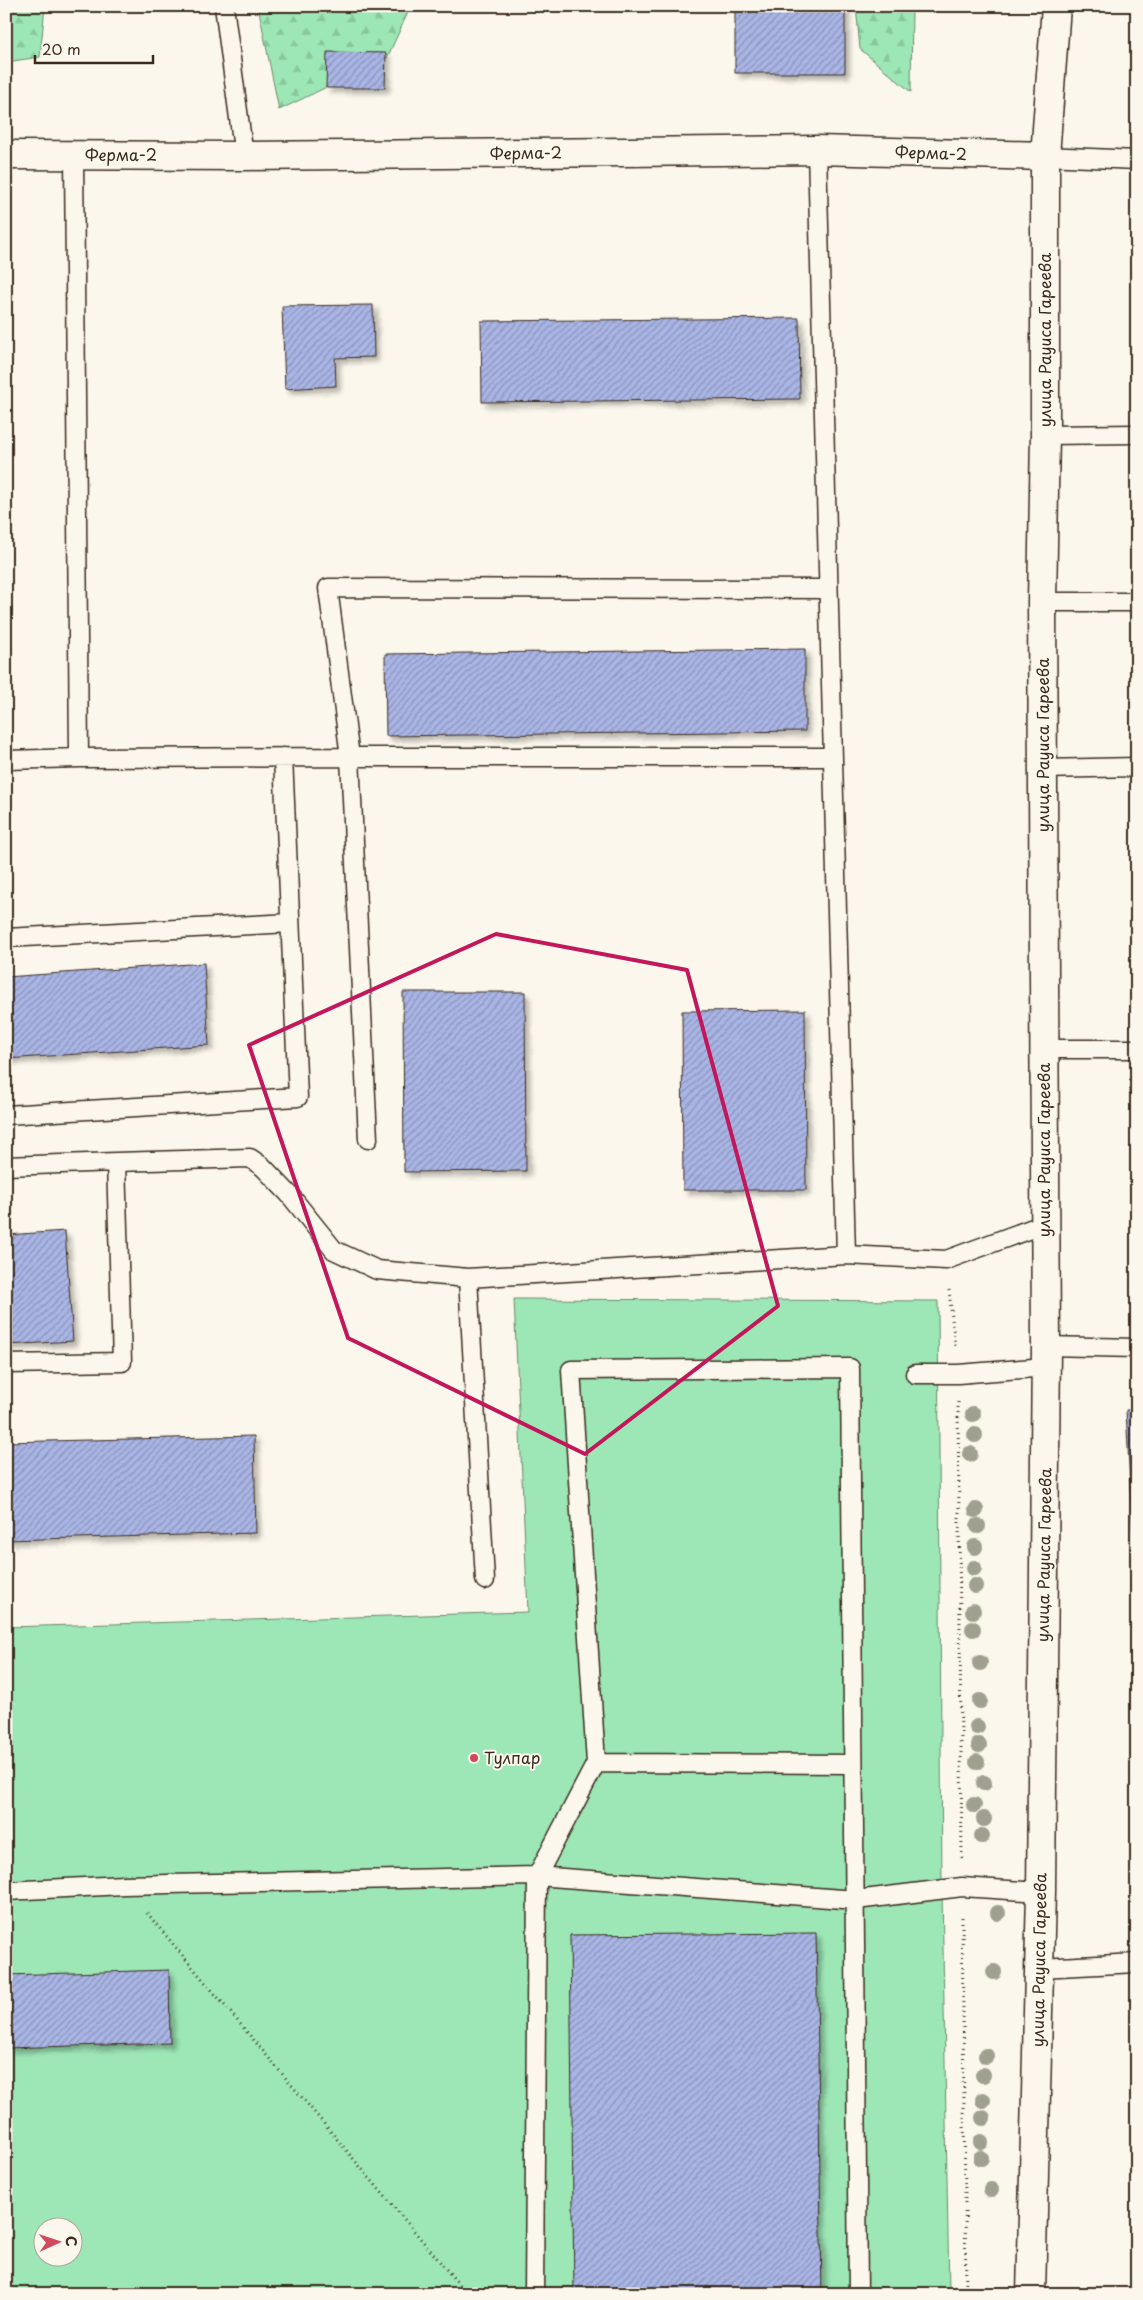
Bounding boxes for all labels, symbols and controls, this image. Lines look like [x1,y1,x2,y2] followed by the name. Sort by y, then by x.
[35,32,152,64] scale bar
[42,37,81,60] text: 20 m
[490,139,562,165] street label: Ферма-2
[895,139,967,165] street label: Ферма-2
[85,142,157,166] street label: Ферма-2
[1032,253,1056,427] street label: улица Рауиса Гареева
[1030,658,1054,832] street label: улица Рауиса Гареева
[1031,1063,1055,1237] street label: улица Рауиса Гареева
[1029,1468,1057,1642] street label: улица Рауиса Гареева
[484,1745,540,1769] place label: Тулпар
[468,1752,480,1764] marker: Тулпар
[1024,1873,1052,2047] street label: улица Рауиса Гареева
[32,2218,82,2268] north arrow
[61,2235,82,2247] text: С

